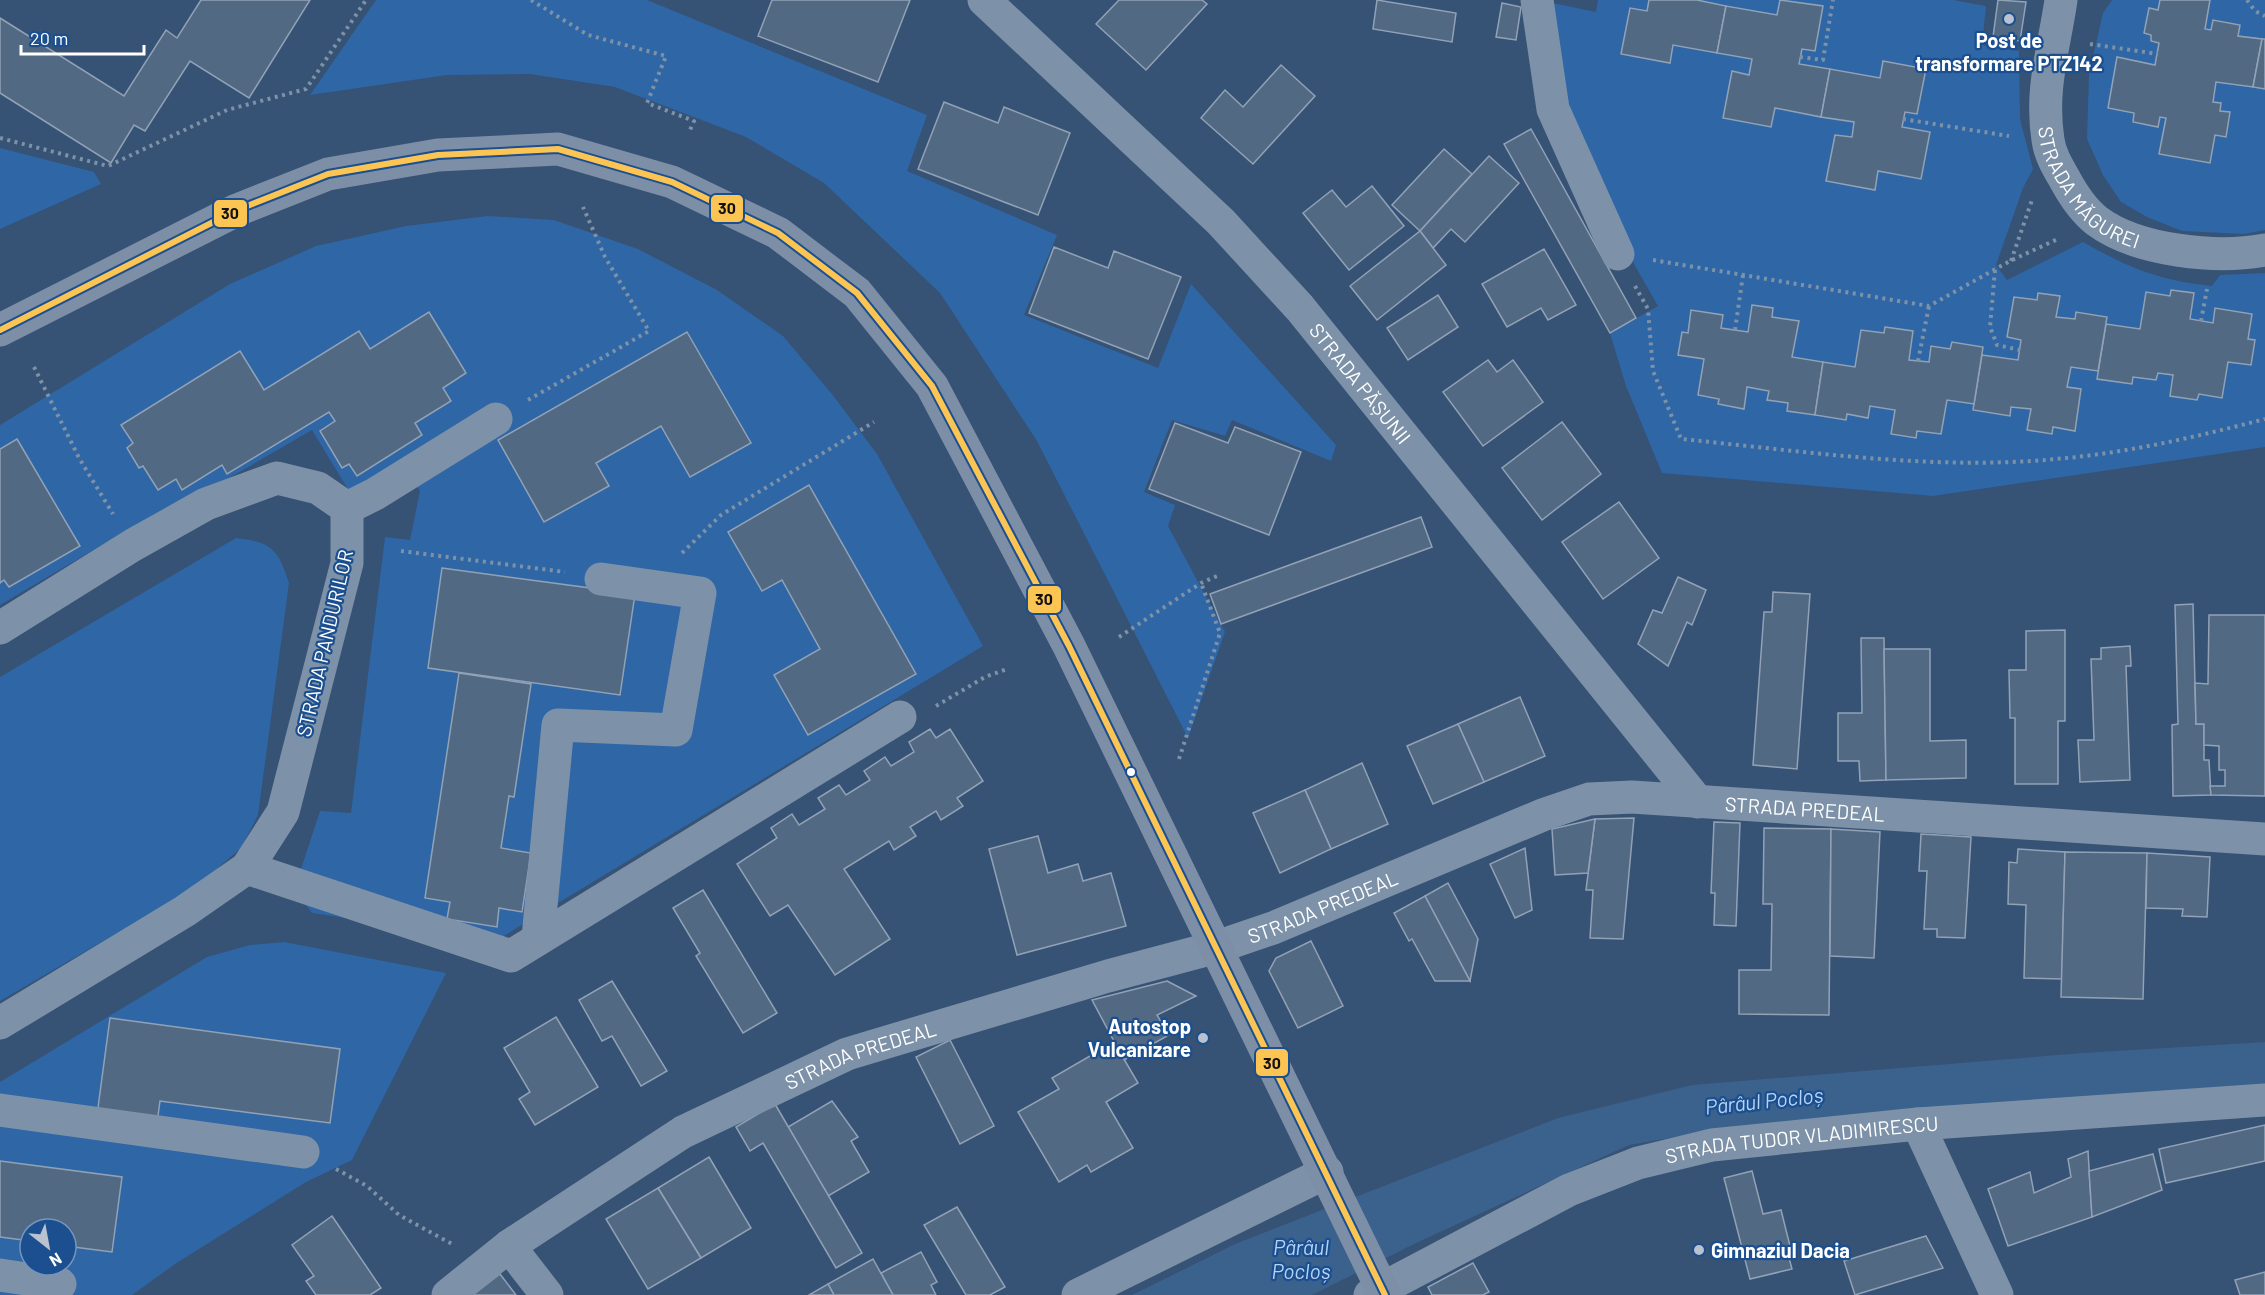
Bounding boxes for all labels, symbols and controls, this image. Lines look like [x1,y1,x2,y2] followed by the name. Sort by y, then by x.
[2002,12,2016,26] marker: Post de transformare PTZ142
[21,18,144,56] scale bar
[30,27,68,49] text: 20 m
[1915,28,2103,75] place label: Post de transformare PTZ142
[2034,125,2143,253] street label: STRADA MĂGUREI
[710,194,744,223] line badge: 30
[718,198,736,217] text: 30
[213,199,248,228] line badge: 30
[221,203,239,222] text: 30
[1305,318,1416,448] street label: STRADA PĂȘUNII
[291,547,357,739] street label: STRADA PANDURILOR
[1027,585,1062,614] line badge: 30
[1035,589,1053,608] text: 30
[1125,766,1137,778] unlabelled marker
[1724,791,1886,826] street label: STRADA PREDEAL
[1244,865,1401,948] street label: STRADA PREDEAL
[1088,1014,1191,1061] place label: Autostop Vulcanizare
[781,1016,939,1094] street label: STRADA PREDEAL
[1196,1031,1210,1045] marker: Autostop Vulcanizare
[1255,1048,1289,1077] line badge: 30
[1263,1053,1281,1072] text: 30
[1704,1081,1825,1119] water label: Pârâul Pocloș
[1662,1111,1939,1168] street label: STRADA TUDOR VLADIMIRESCU
[18,1217,78,1277] north arrow
[1271,1234,1331,1283] water label: Pârâul Pocloș
[1711,1238,1850,1262] place label: Gimnaziul Dacia
[1692,1243,1706,1257] marker: Gimnaziul Dacia
[47,1249,65,1271] text: N

